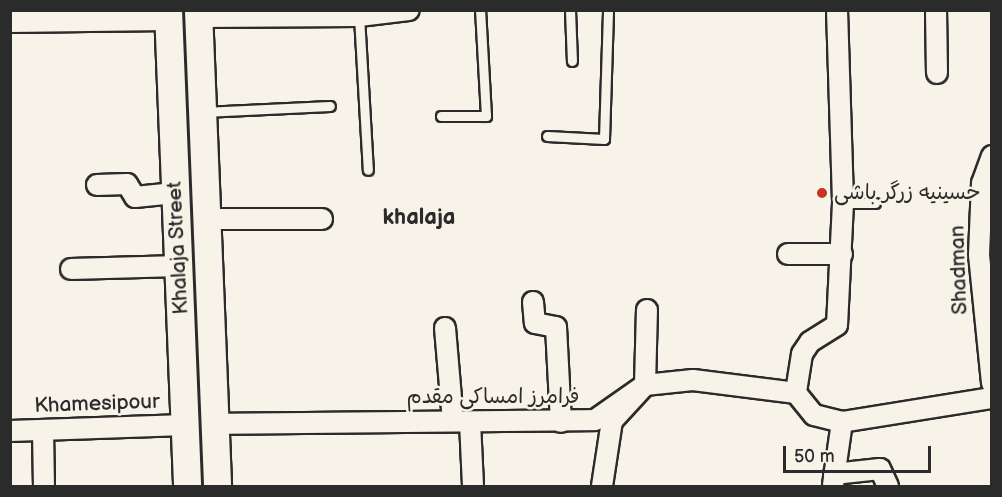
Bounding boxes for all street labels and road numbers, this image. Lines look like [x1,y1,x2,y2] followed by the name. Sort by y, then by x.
[162,181,194,315] street label: Khalaja Street
[945,225,973,315] street label: Shadman
[406,384,580,410] street label: فرامرز امساکی مقدم
[34,389,160,419] street label: Khamesipour

